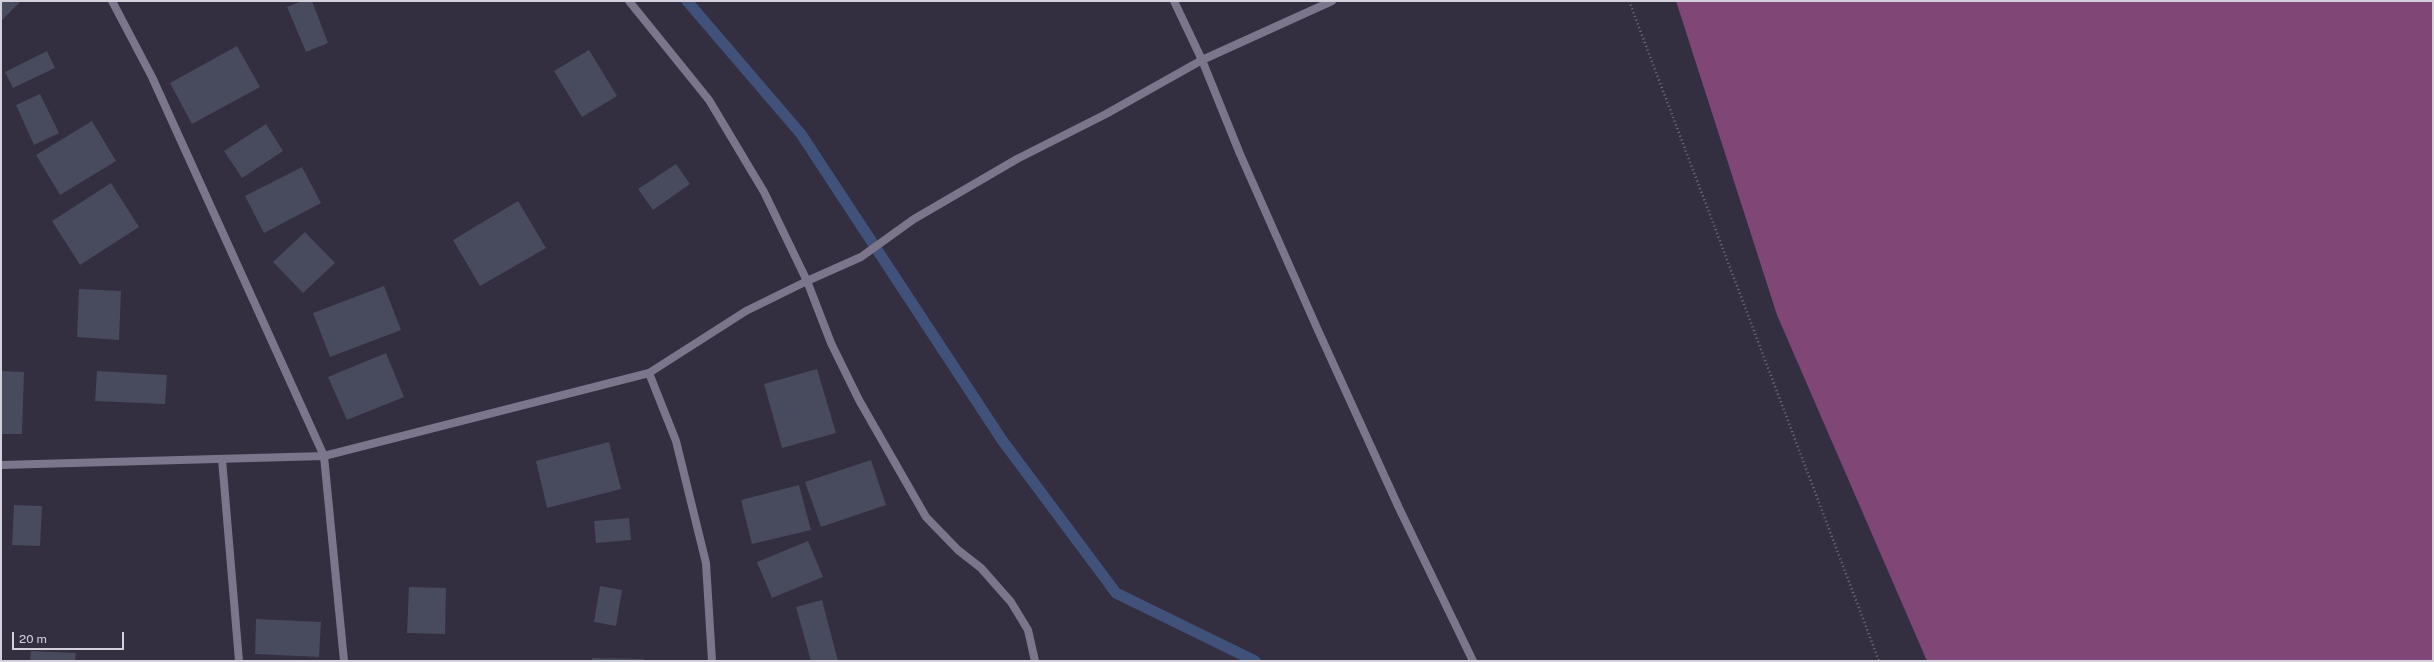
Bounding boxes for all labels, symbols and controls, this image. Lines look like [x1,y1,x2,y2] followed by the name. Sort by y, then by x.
[14,624,126,650] scale bar
[19,632,47,646] text: 20 m

